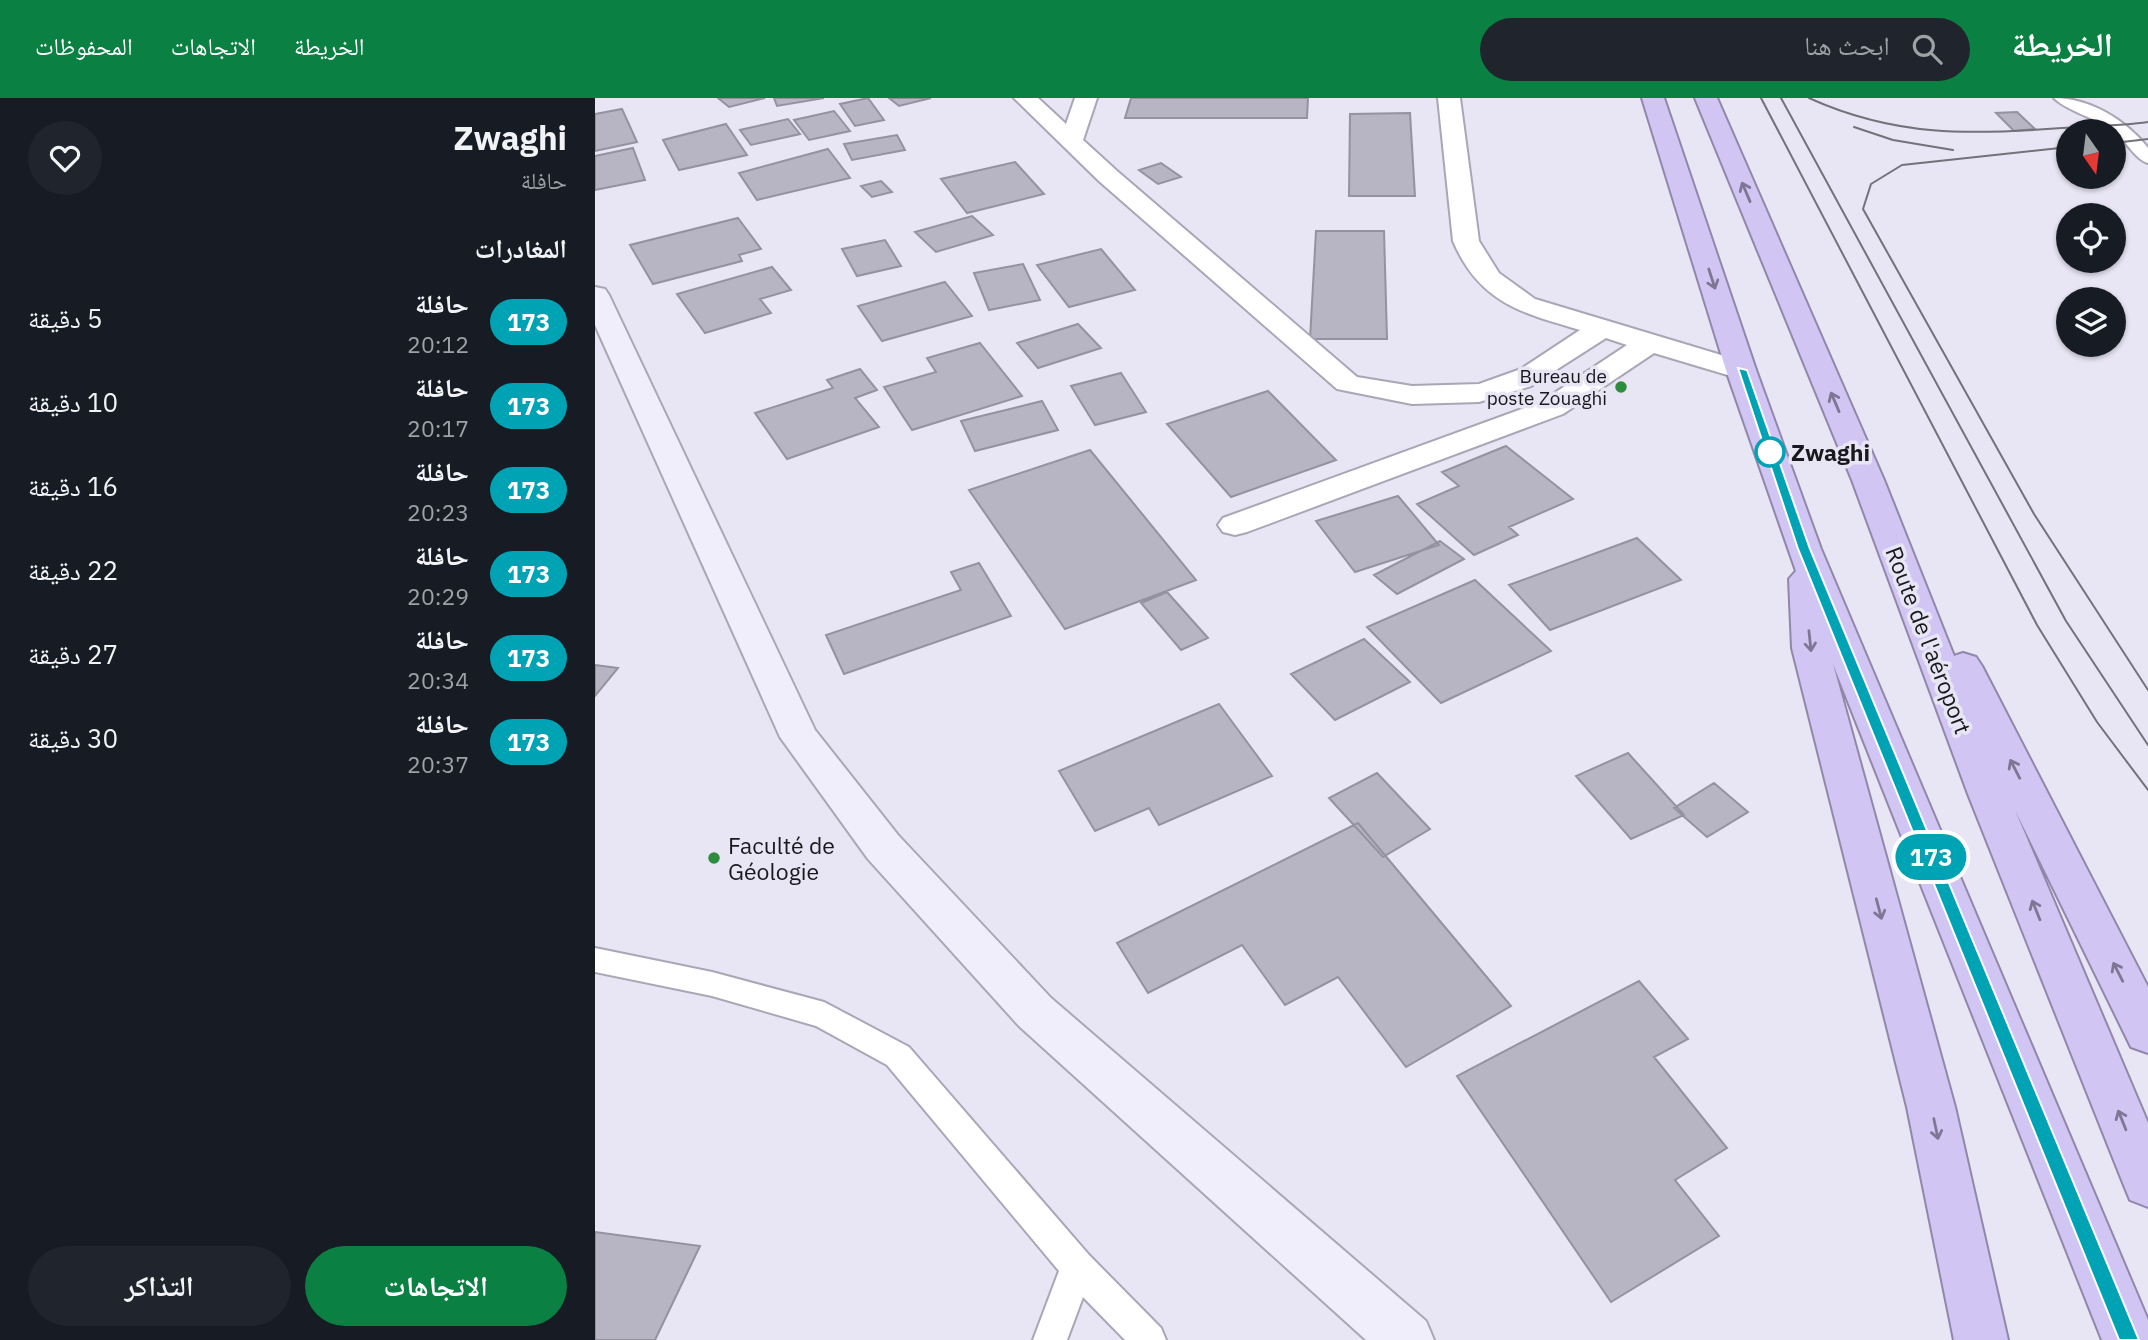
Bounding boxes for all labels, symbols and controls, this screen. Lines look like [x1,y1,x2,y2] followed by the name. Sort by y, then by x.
[1480,18,1970,81] search box
[2012,22,2113,65] text: الخريطة
[1804,28,1890,62] text: ابحث هنا
[35,30,133,62] text: المحفوظات
[171,30,256,62] text: الاتجاهات
[294,30,365,62] text: الخريطة
[1908,30,1946,68] icon: search
[454,116,567,159] text: Zwaghi
[2056,119,2126,189] north arrow
[2056,119,2126,357] map controls
[28,121,102,195] button: heart
[521,165,567,195] text: حافلة
[1739,182,1752,204] one-way arrow
[2056,203,2126,273] button: locate
[475,231,567,265] text: المغادرات
[1707,268,1719,290] one-way arrow
[415,286,469,320] text: حافلة
[2056,287,2126,357] button: layers
[28,301,103,335] text: 5 دقيقة
[507,306,550,338] text: 173
[407,329,469,359] text: 20:12
[1487,364,1607,410] place label: Bureau de poste Zouaghi
[415,370,469,404] text: حافلة
[1613,379,1629,395] marker: Bureau de poste Zouaghi
[28,385,118,419] text: 10 دقيقة
[507,390,550,422] text: 173
[1827,392,1840,413] one-way arrow
[407,413,469,443] text: 20:17
[1755,437,1785,467] marker: Zwaghi
[1791,437,1870,467] place label: Zwaghi
[415,454,469,488] text: حافلة
[28,469,118,503] text: 16 دقيقة
[507,474,550,506] text: 173
[407,497,469,527] text: 20:23
[415,538,469,572] text: حافلة
[1879,542,1979,738] street label: Route de l'aéroport
[28,553,118,587] text: 22 دقيقة
[507,558,550,590] text: 173
[407,581,469,611] text: 20:29
[415,622,469,656] text: حافلة
[1804,629,1817,652] one-way arrow
[28,637,118,671] text: 27 دقيقة
[507,642,550,674] text: 173
[407,665,469,695] text: 20:34
[415,706,469,740] text: حافلة
[28,721,118,755] text: 30 دقيقة
[507,726,550,758] text: 173
[407,749,469,779] text: 20:37
[2007,759,2021,780] one-way arrow
[728,830,835,886] place label: Faculté de Géologie
[1891,834,1971,880] line badge: 173
[1909,841,1953,873] text: 173
[706,850,722,866] marker: Faculté de Géologie
[1873,897,1886,920] one-way arrow
[2028,899,2041,921] one-way arrow
[2110,962,2124,982] one-way arrow
[2115,1110,2128,1131] one-way arrow
[1929,1117,1943,1140] one-way arrow
[28,1246,291,1326] button: التذاكر
[305,1246,567,1326] button: الاتجاهات

